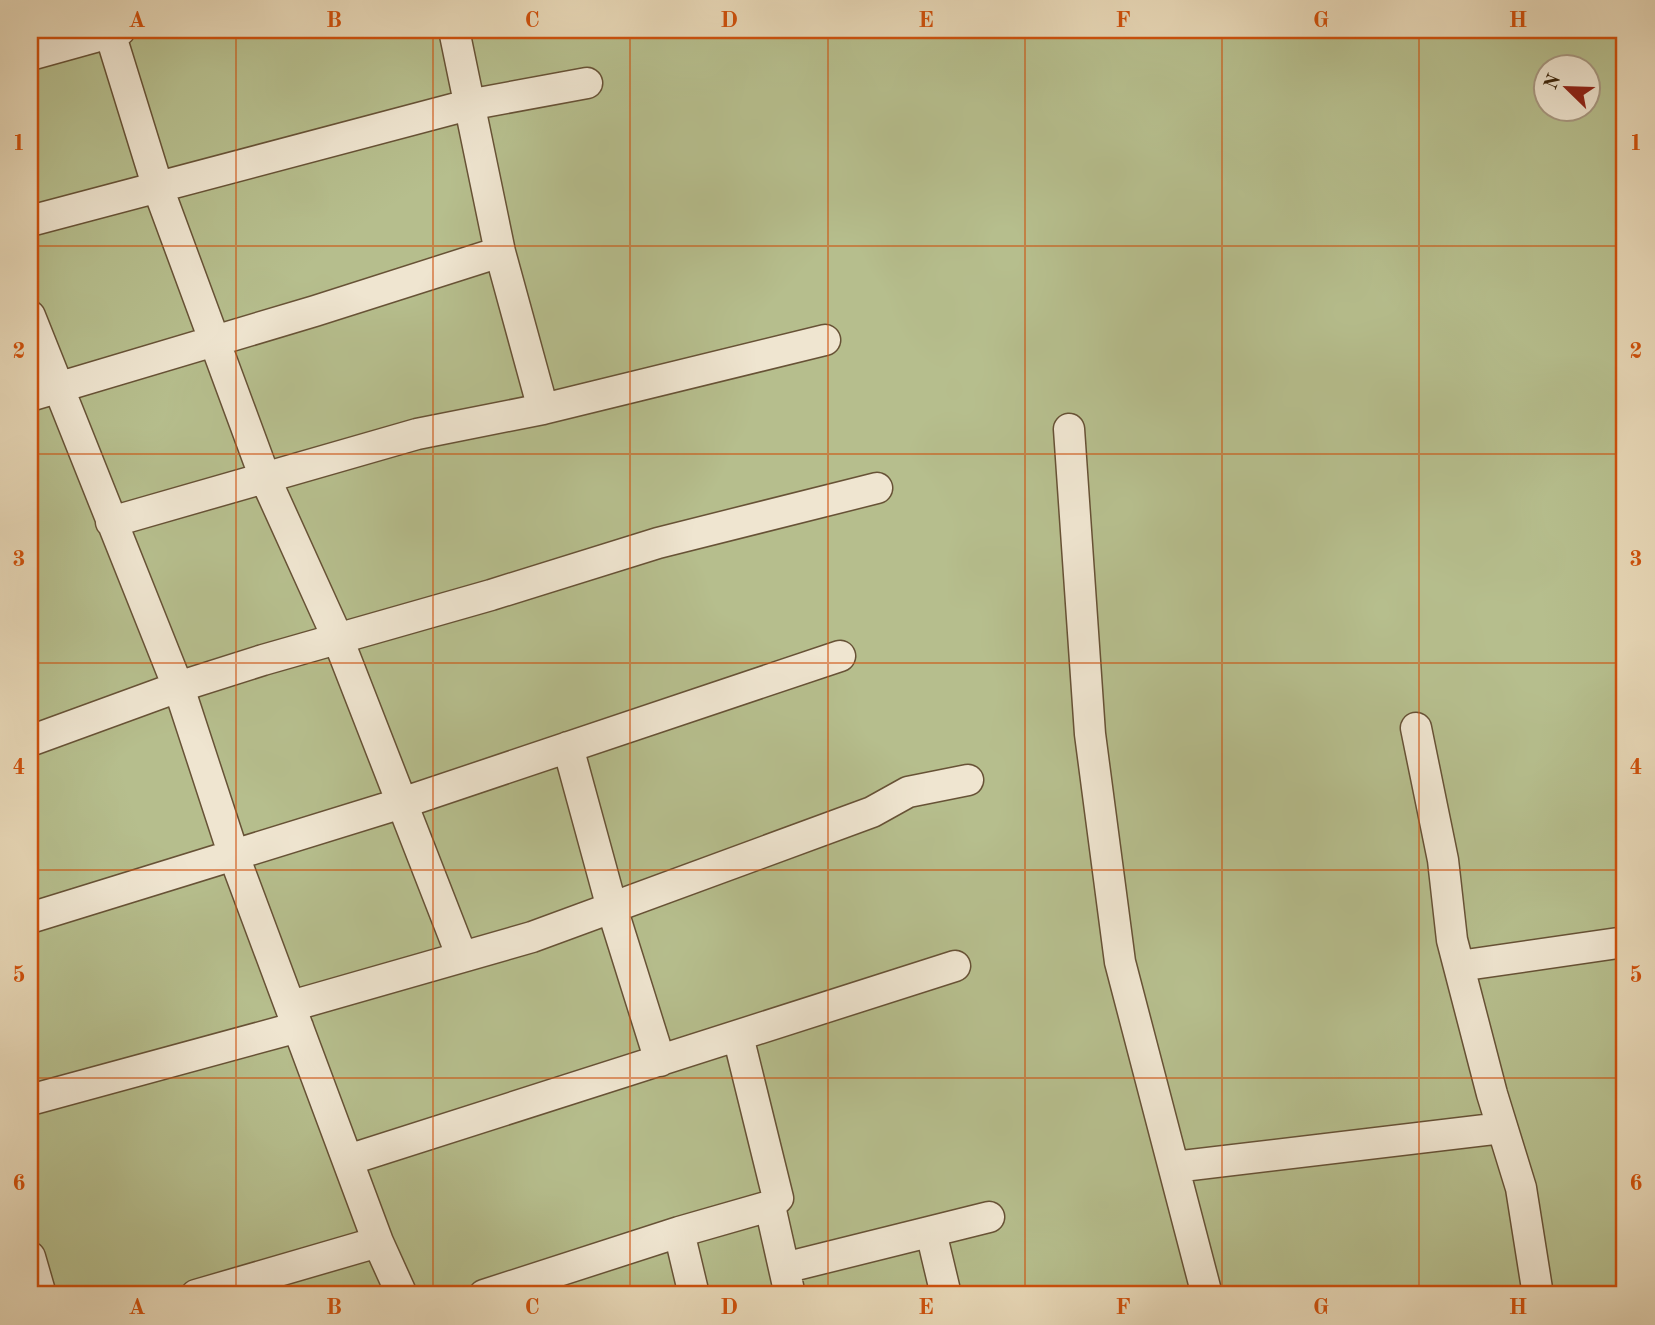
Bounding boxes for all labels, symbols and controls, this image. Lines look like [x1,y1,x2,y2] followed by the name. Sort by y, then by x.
[128,9,146,32] text: A
[326,9,342,32] text: B
[524,9,540,32] text: C
[720,9,738,32] text: D
[918,9,934,32] text: E
[1115,9,1131,32] text: F
[1313,9,1329,32] text: G
[1509,9,1527,32] text: H
[1532,52,1602,122] north arrow
[1542,72,1565,93] text: N
[12,132,26,155] text: 1
[1629,132,1643,155] text: 1
[12,340,26,363] text: 2
[1629,340,1643,363] text: 2
[12,548,26,571] text: 3
[1629,548,1643,571] text: 3
[12,756,26,779] text: 4
[1629,756,1643,779] text: 4
[12,964,26,987] text: 5
[1629,964,1643,987] text: 5
[12,1172,26,1195] text: 6
[1629,1172,1643,1195] text: 6
[128,1296,146,1319] text: A
[326,1296,342,1319] text: B
[524,1296,540,1319] text: C
[720,1296,738,1319] text: D
[918,1296,934,1319] text: E
[1115,1296,1131,1319] text: F
[1313,1296,1329,1319] text: G
[1509,1296,1527,1319] text: H

